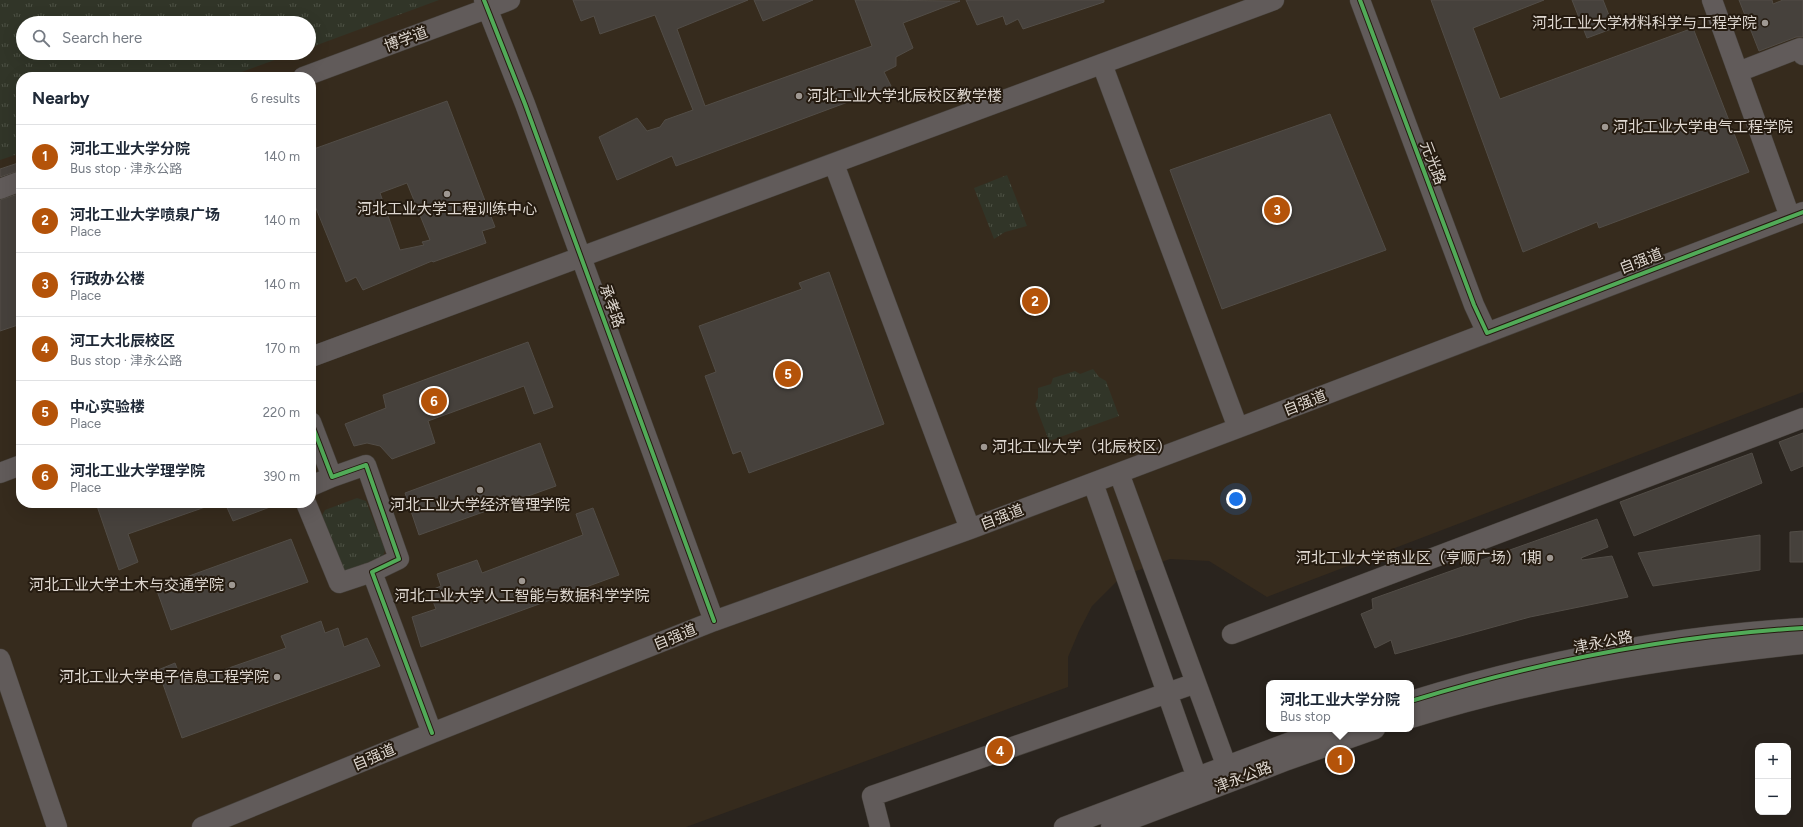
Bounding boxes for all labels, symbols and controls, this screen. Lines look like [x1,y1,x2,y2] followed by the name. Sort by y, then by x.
[1532,14,1757,32] place label: 河北工业大学材料科学与工程学院
[16,16,316,60] search box
[1760,18,1770,28] marker: 河北工业大学材料科学与工程学院
[382,23,430,55] street label: 博学道
[30,27,52,49] icon: search
[62,29,142,47] text: Search here
[807,87,1002,105] place label: 河北工业大学北辰校区教学楼
[32,88,90,108] text: Nearby
[251,91,300,106] text: 6 results
[794,91,804,101] marker: 河北工业大学北辰校区教学楼
[1613,118,1793,136] place label: 河北工业大学电气工程学院
[1600,122,1610,132] marker: 河北工业大学电气工程学院
[1417,139,1449,187] street label: 元光路
[70,140,190,158] text: 河北工业大学分院
[42,149,48,164] text: 1
[264,149,300,164] text: 140 m
[70,161,182,176] text: Bus stop · 津永公路
[442,189,452,199] marker: 河北工业大学工程训练中心
[1264,195,1290,225] pin: 3
[357,200,537,218] place label: 河北工业大学工程训练中心
[70,206,220,224] text: 河北工业大学喷泉广场
[41,213,49,228] text: 2
[264,213,300,228] text: 140 m
[70,224,101,239] text: Place
[1617,245,1665,277] street label: 自强道
[70,270,145,288] text: 行政办公楼
[41,277,49,292] text: 3
[264,277,300,292] text: 140 m
[596,282,628,330] street label: 承孝路
[1022,286,1048,316] pin: 2
[70,288,101,303] text: Place
[70,332,175,350] text: 河工大北辰校区
[41,341,49,356] text: 4
[265,341,300,356] text: 170 m
[70,353,182,368] text: Bus stop · 津永公路
[775,359,801,389] pin: 5
[421,386,447,416] pin: 6
[1281,387,1329,419] street label: 自强道
[70,398,145,416] text: 中心实验楼
[41,405,49,420] text: 5
[263,405,300,420] text: 220 m
[70,416,101,431] text: Place
[992,438,1172,456] place label: 河北工业大学（北辰校区）
[979,442,989,452] marker: 河北工业大学（北辰校区）
[70,462,205,480] text: 河北工业大学理学院
[41,469,49,484] text: 6
[263,469,300,484] text: 390 m
[70,480,101,495] text: Place
[475,485,485,495] marker: 河北工业大学经济管理学院
[1226,489,1246,509] your location
[390,496,570,514] place label: 河北工业大学经济管理学院
[978,501,1026,533] street label: 自强道
[1296,549,1542,567] place label: 河北工业大学商业区（亨顺广场）1期
[1545,553,1555,563] marker: 河北工业大学商业区（亨顺广场）1期
[29,576,224,594] place label: 河北工业大学土木与交通学院
[517,576,527,586] marker: 河北工业大学人工智能与数据科学学院
[227,580,237,590] marker: 河北工业大学土木与交通学院
[394,587,650,605] place label: 河北工业大学人工智能与数据科学学院
[651,620,699,654] street label: 自强道
[1572,627,1634,657] street label: 津永公路
[59,668,269,686] place label: 河北工业大学电子信息工程学院
[272,672,282,682] marker: 河北工业大学电子信息工程学院
[1266,680,1414,732] popup
[1280,691,1400,709] text: 河北工业大学分院
[1280,709,1331,724] text: Bus stop
[987,736,1013,766] pin: 4
[350,740,398,774] street label: 自强道
[1755,743,1791,815] map controls
[1755,743,1791,779] button: +
[1327,745,1353,775] pin: 1
[1212,758,1274,796] street label: 津永公路
[1755,779,1791,815] button: −

